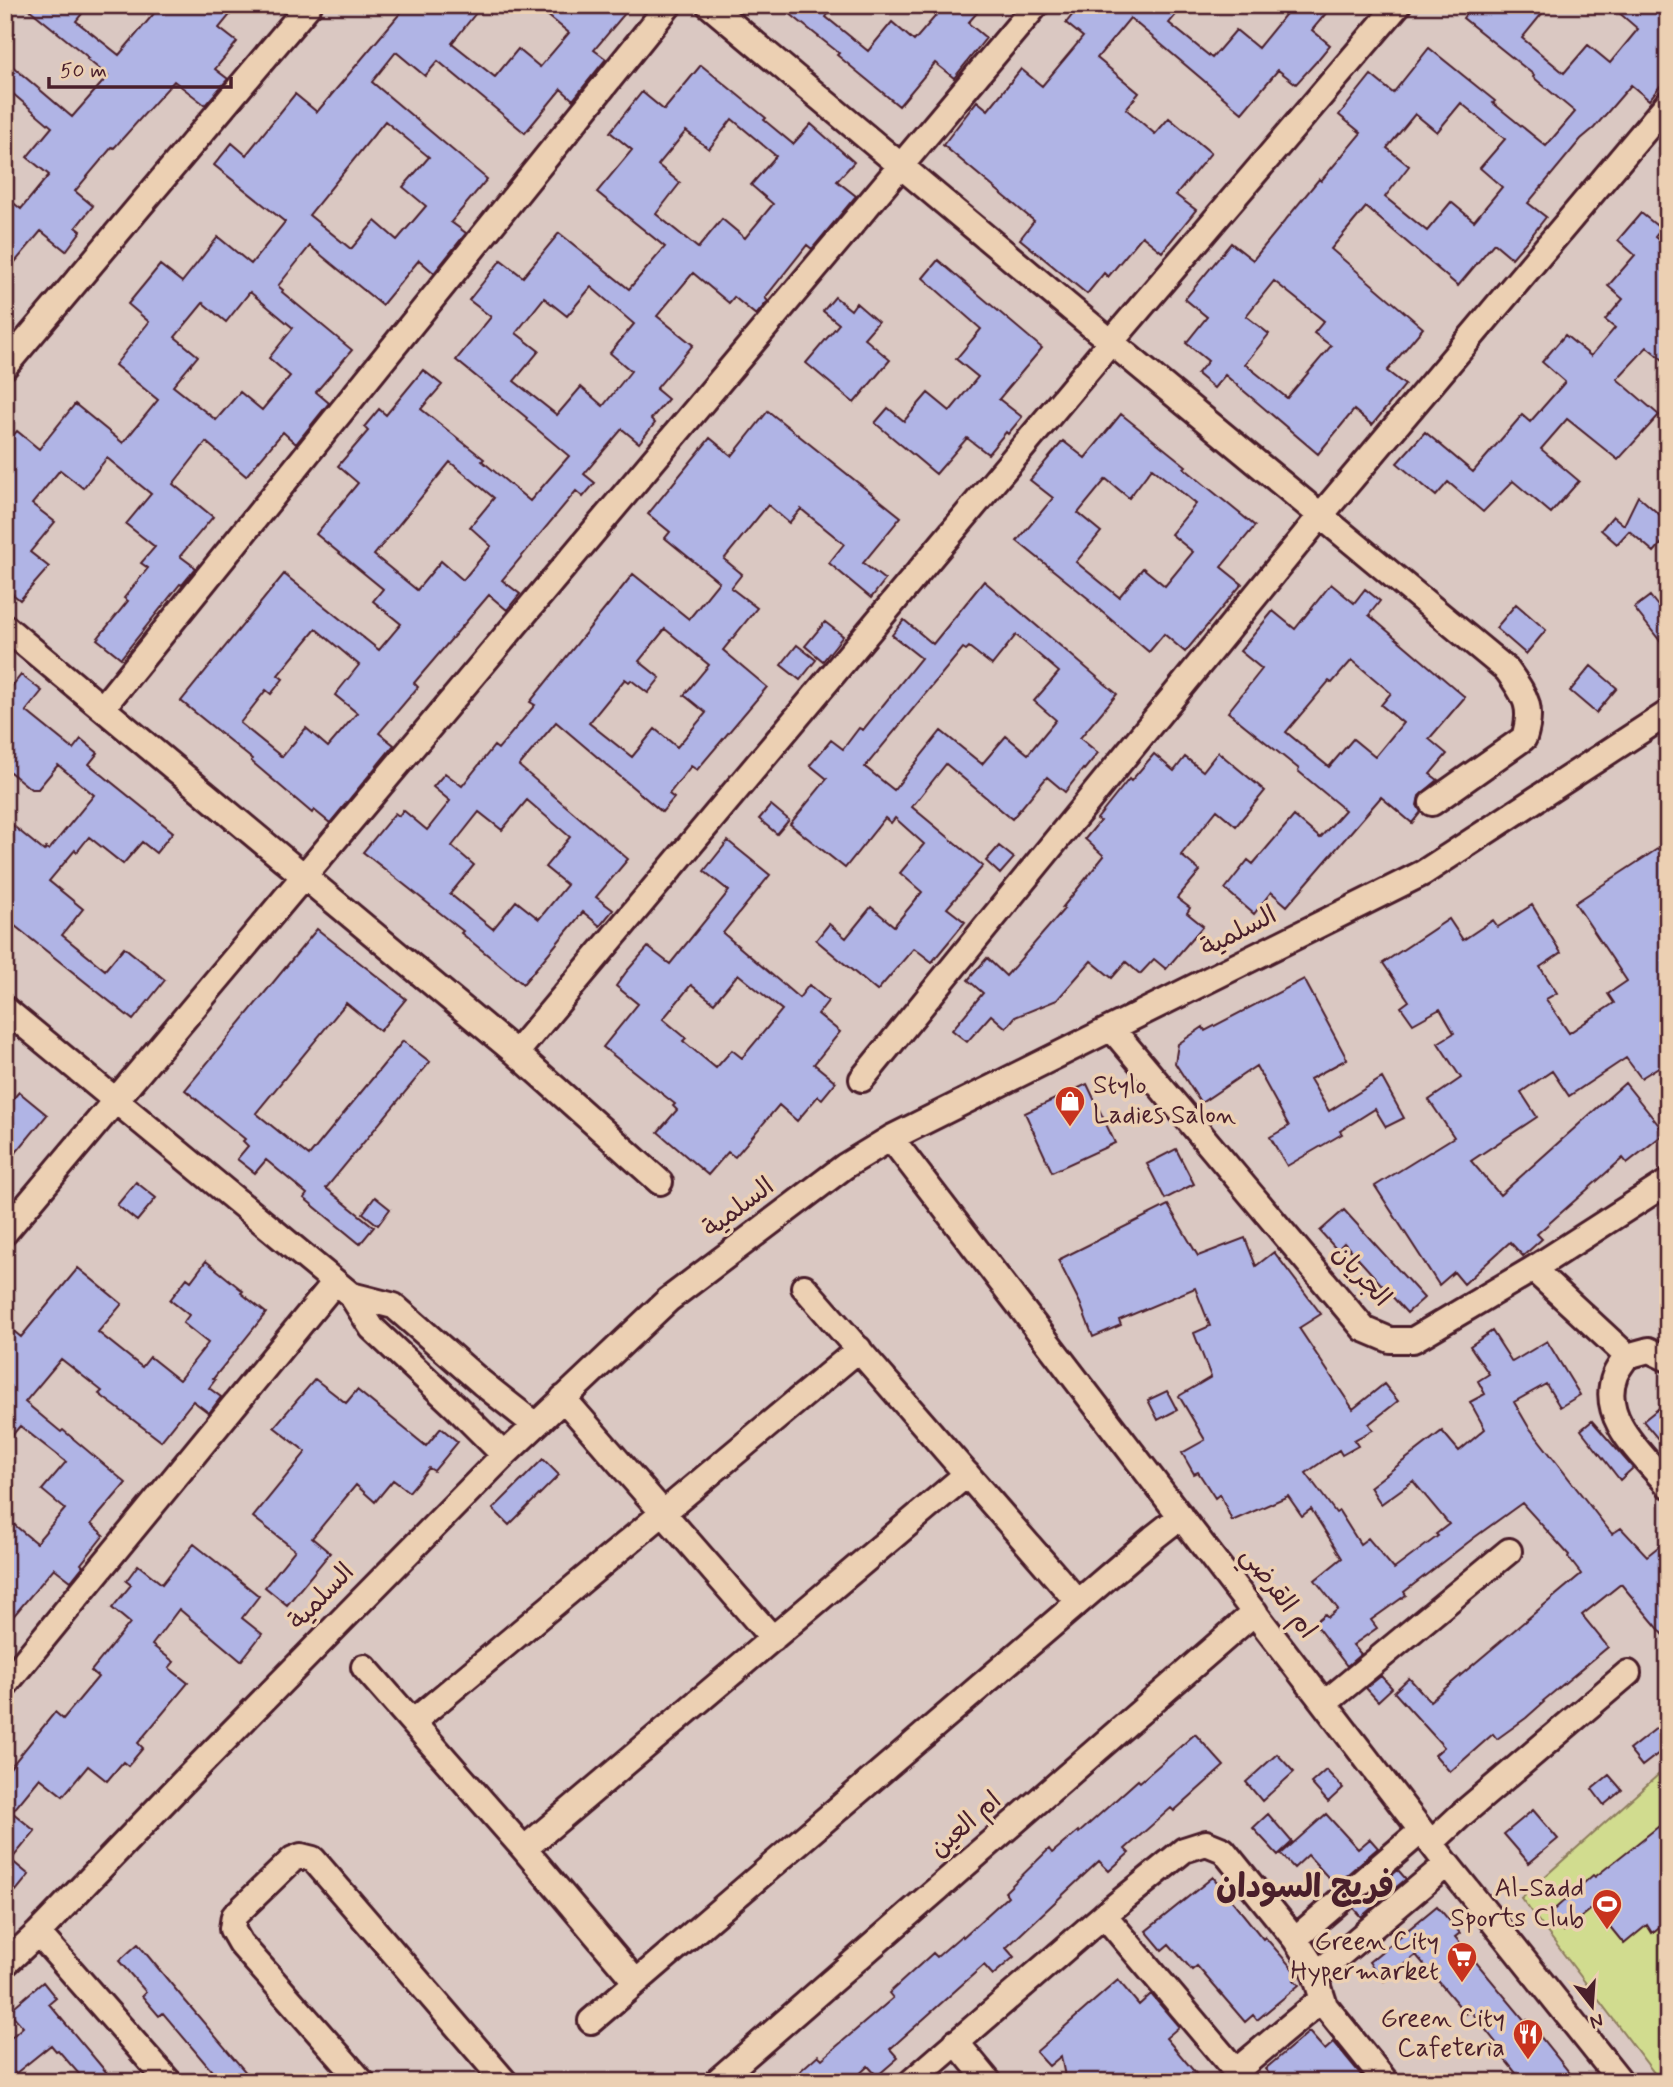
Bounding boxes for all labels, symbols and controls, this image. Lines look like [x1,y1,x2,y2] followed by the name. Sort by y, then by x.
[49,46,231,90] scale bar
[60,57,107,85] text: 50 m
[1195,898,1283,966] street label: السلمية
[1093,1069,1236,1133] place label: Stylo Ladies Salon
[1053,1084,1087,1128] shop icon: Stylo Ladies Salon
[696,1170,782,1246] street label: السلمية
[1324,1237,1398,1315] street label: الجريان
[1229,1540,1324,1648] street label: ام القرضي
[282,1556,362,1638] street label: السلمية
[923,1784,1010,1866] street label: ام العين
[1216,1866,1394,1910] district label: فريج السودان
[1451,1872,1584,1936] place label: Al-Sadd Sports Club
[1590,1887,1624,1931] sports icon: Al-Sadd Sports Club
[1291,1925,1439,1989] place label: Green City Hypermarket
[1445,1940,1479,1984] supermarket icon: Green City Hypermarket
[1558,1972,1628,2042] north arrow
[1381,2002,1505,2066] place label: Green City Cafeteria
[1587,2007,1606,2035] text: N
[1511,2017,1545,2061] restaurant icon: Green City Cafeteria

